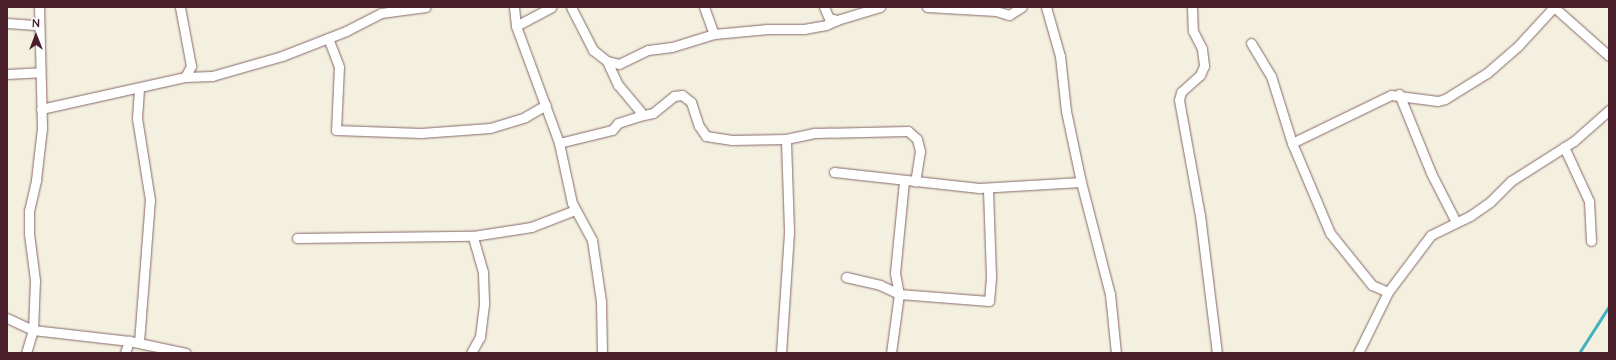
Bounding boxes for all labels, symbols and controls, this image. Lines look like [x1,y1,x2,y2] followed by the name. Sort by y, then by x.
[16,16,56,56] north arrow
[33,16,39,31] text: N

